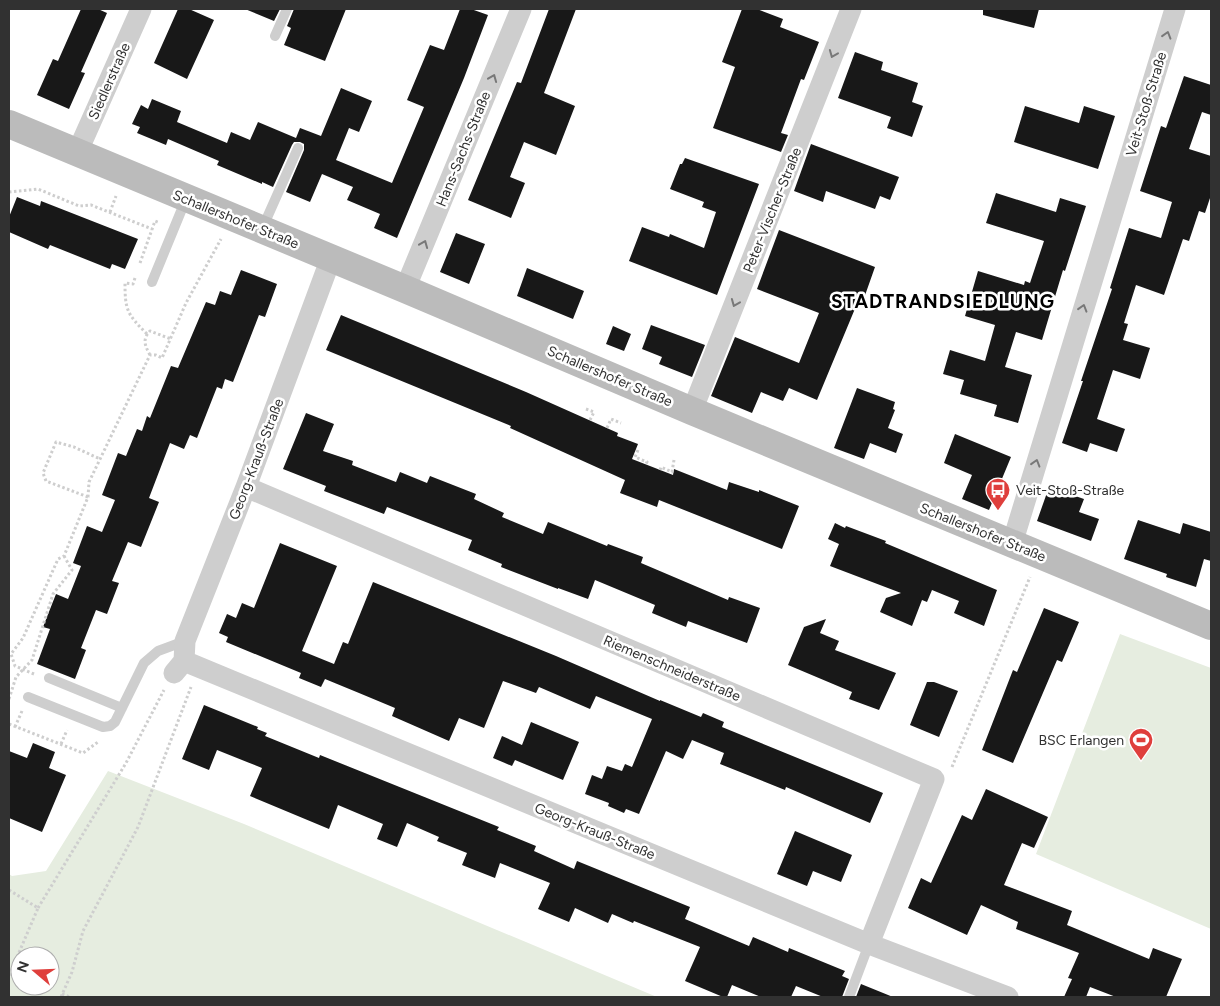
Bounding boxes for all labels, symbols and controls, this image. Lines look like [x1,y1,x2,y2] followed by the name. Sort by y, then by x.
[1161,32,1171,40] one-way arrow
[85,40,134,122] street label: Siedlerstraße
[829,49,840,58] one-way arrow
[1123,50,1171,158] street label: Veit-Stoß-Straße
[487,74,497,82] one-way arrow
[433,89,494,209] street label: Hans-Sachs-Straße
[740,145,805,275] street label: Peter-Vischer-Straße
[170,186,302,253] street label: Schallershofer Straße
[418,240,428,249] one-way arrow
[831,290,1055,313] district label: STADTRANDSIEDLUNG
[731,298,741,307] one-way arrow
[1078,304,1088,313] one-way arrow
[545,342,675,411] street label: Schallershofer Straße
[226,396,288,522] street label: Georg-Krauß-Straße
[1031,460,1041,468] one-way arrow
[985,477,1011,511] bus stop icon: Veit-Stoß-Straße
[1016,482,1125,499] place label: Veit-Stoß-Straße
[917,499,1049,566] street label: Schallershofer Straße
[601,632,743,705] street label: Riemenschneiderstraße
[1128,727,1154,761] sports icon: BSC Erlangen
[1039,732,1124,749] place label: BSC Erlangen
[532,800,658,864] street label: Georg-Krauß-Straße
[10,946,60,996] north arrow
[13,959,33,975] text: N

